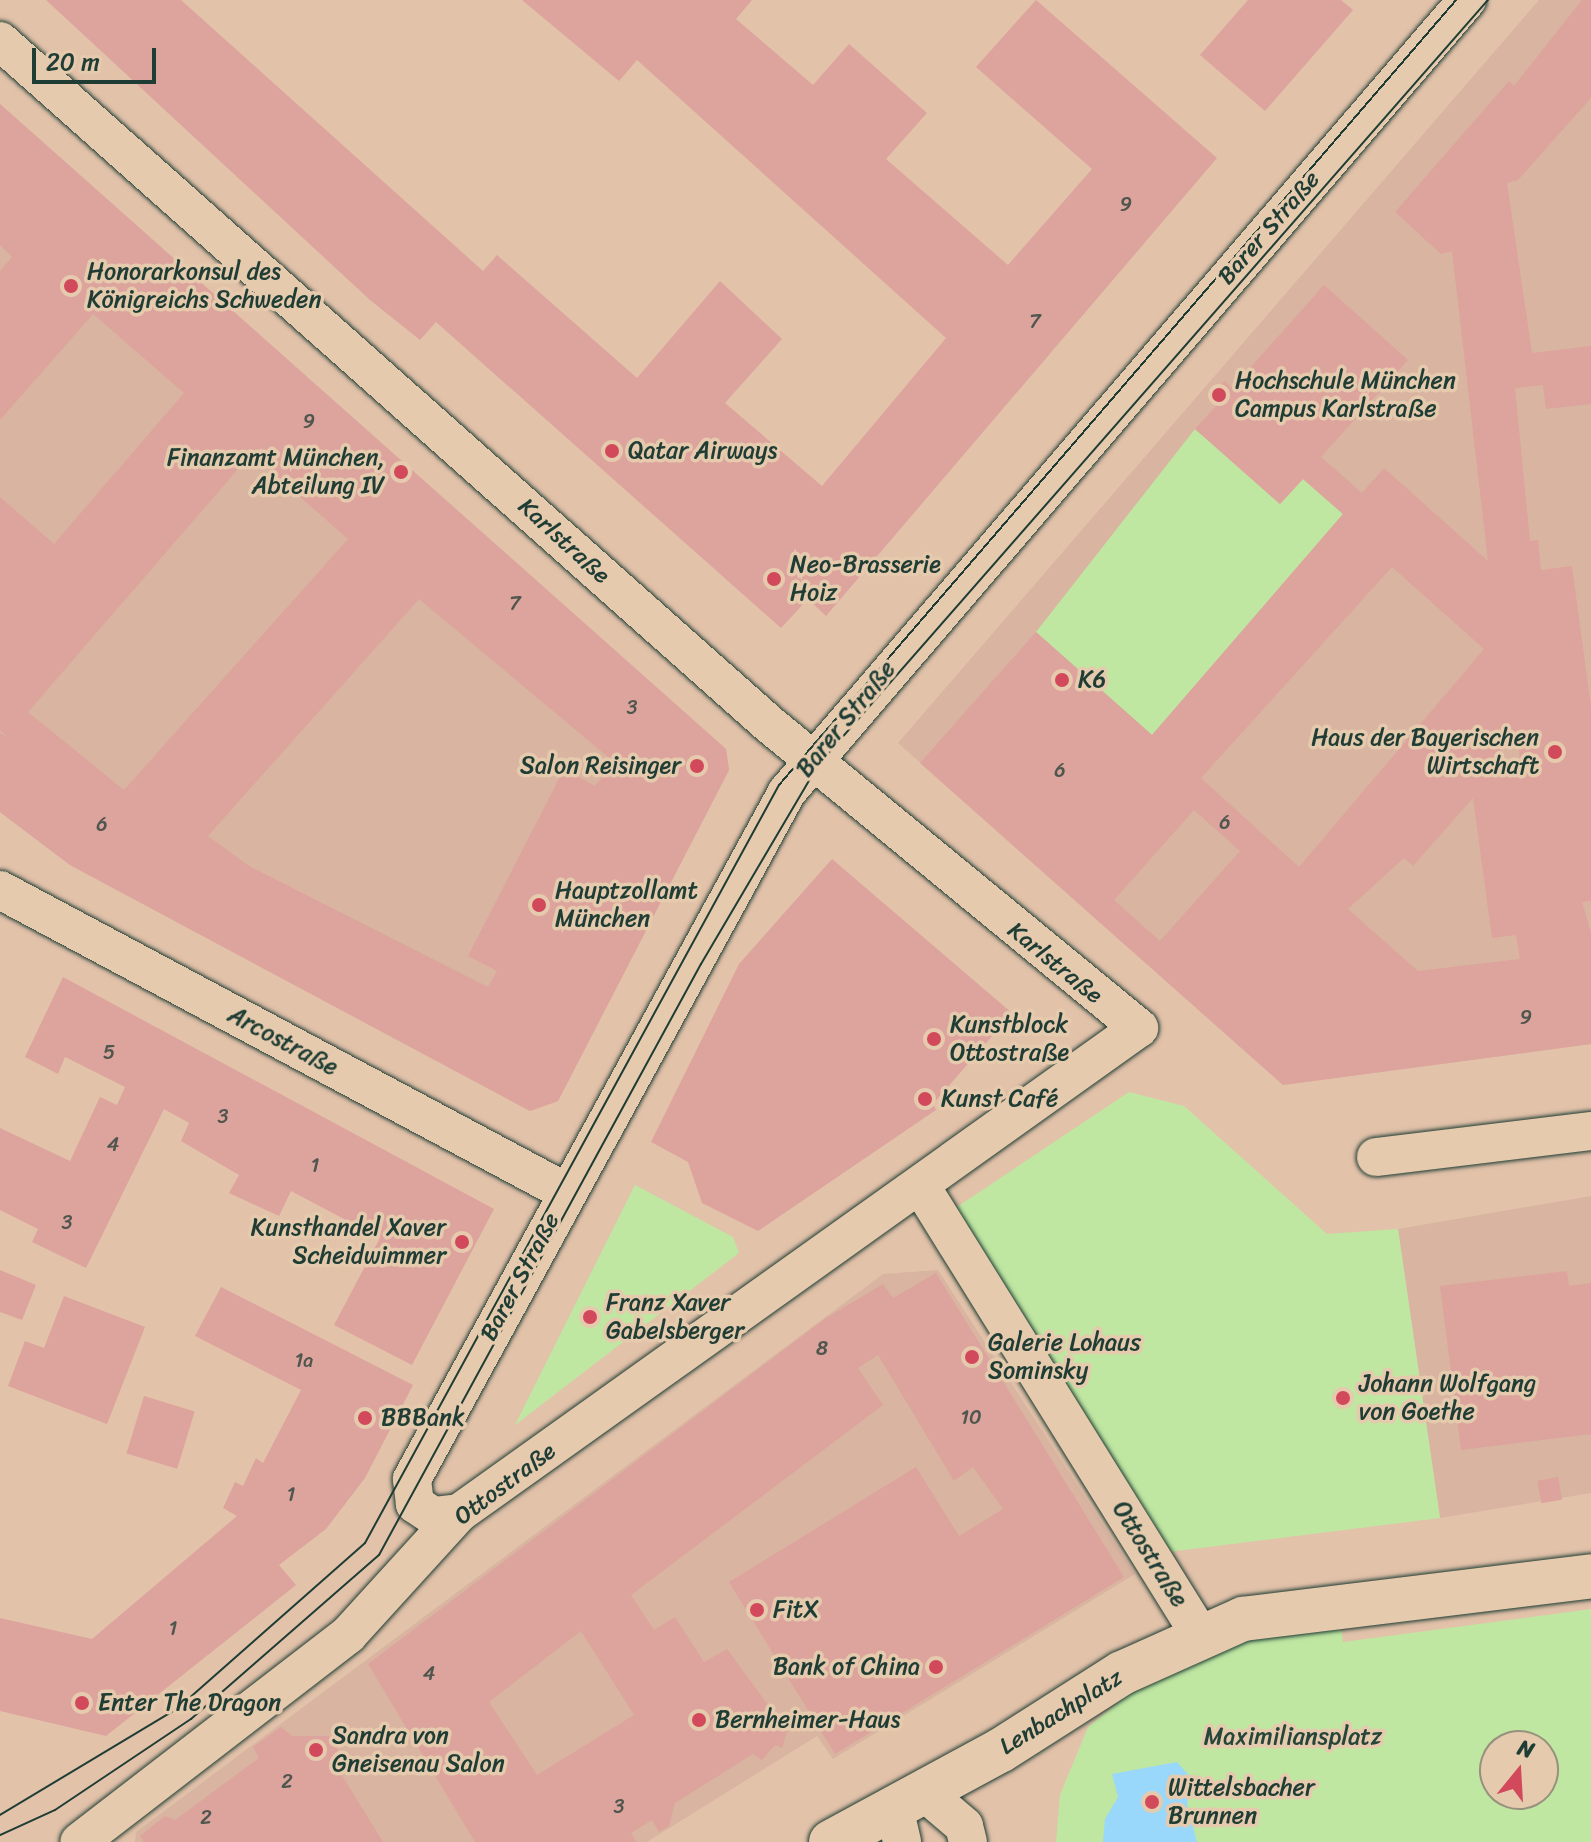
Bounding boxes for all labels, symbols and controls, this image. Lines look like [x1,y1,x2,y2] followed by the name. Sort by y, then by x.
[36,32,160,82] scale bar
[46,41,100,83] text: 20 m
[1212,165,1326,291] street label: Barer Straße
[1120,192,1132,216] house number: 9
[87,258,321,314] place label: Honorarkonsul des Königreichs Schweden
[62,277,80,295] marker: Honorarkonsul des Königreichs Schweden
[1029,309,1041,333] house number: 7
[1235,367,1456,423] place label: Hochschule München Campus Karlstraße
[1210,386,1228,404] marker: Hochschule München Campus Karlstraße
[303,409,315,433] house number: 9
[628,437,778,465] place label: Qatar Airways
[603,442,621,460] marker: Qatar Airways
[167,444,385,500] place label: Finanzamt München, Abteilung IV
[392,463,410,481] marker: Finanzamt München, Abteilung IV
[512,492,616,590] street label: Karlstraße
[790,551,941,607] place label: Neo-Brasserie Hoiz
[765,570,783,588] marker: Neo-Brasserie Hoiz
[509,591,521,615] house number: 7
[790,655,902,783] street label: Barer Straße
[1078,666,1106,694] place label: K6
[1053,671,1071,689] marker: K6
[627,695,637,719] house number: 3
[1311,724,1539,780] place label: Haus der Bayerischen Wirtschaft
[1546,743,1564,761] marker: Haus der Bayerischen Wirtschaft
[517,752,681,780] place label: Salon Reisinger
[688,757,706,775] marker: Salon Reisinger
[1054,758,1066,782] house number: 6
[1219,810,1231,834] house number: 6
[96,812,108,836] house number: 6
[555,877,698,933] place label: Hauptzollamt München
[530,896,548,914] marker: Hauptzollamt München
[1002,916,1108,1010] street label: Karlstraße
[223,1000,343,1082] street label: Arcostraße
[1520,1005,1532,1029] house number: 9
[950,1011,1069,1067] place label: Kunstblock Ottostraße
[925,1030,943,1048] marker: Kunstblock Ottostraße
[103,1040,115,1064] house number: 5
[941,1085,1058,1113] place label: Kunst Café
[916,1090,934,1108] marker: Kunst Café
[218,1104,228,1128] house number: 3
[107,1132,119,1156] house number: 4
[311,1153,319,1177] house number: 1
[474,1208,566,1346] street label: Barer Straße
[62,1210,72,1234] house number: 3
[251,1214,446,1270] place label: Kunsthandel Xaver Scheidwimmer
[453,1233,471,1251] marker: Kunsthandel Xaver Scheidwimmer
[606,1289,744,1345] place label: Franz Xaver Gabelsberger
[581,1308,599,1326] marker: Franz Xaver Gabelsberger
[988,1329,1141,1385] place label: Galerie Lohaus Sominsky
[816,1336,828,1360] house number: 8
[295,1348,313,1372] house number: 1a
[963,1348,981,1366] marker: Galerie Lohaus Sominsky
[1359,1370,1536,1426] place label: Johann Wolfgang von Goethe
[1334,1389,1352,1407] marker: Johann Wolfgang von Goethe
[381,1404,465,1432] place label: BBBank
[960,1405,982,1429] house number: 10
[356,1409,374,1427] marker: BBBank
[449,1437,561,1531] street label: Ottostraße
[287,1482,295,1506] house number: 1
[1106,1496,1194,1612] street label: Ottostraße
[773,1596,819,1624] place label: FitX
[748,1601,766,1619] marker: FitX
[169,1616,177,1640] house number: 1
[773,1653,920,1681] place label: Bank of China
[927,1658,945,1676] marker: Bank of China
[423,1661,435,1685] house number: 4
[994,1663,1128,1761] street label: Lenbachplatz
[98,1689,281,1717] place label: Enter The Dragon
[73,1694,91,1712] marker: Enter The Dragon
[715,1706,900,1734] place label: Bernheimer-Haus
[690,1711,708,1729] marker: Bernheimer-Haus
[332,1722,505,1778] place label: Sandra von Gneisenau Salon
[1204,1723,1382,1751] park label: Maximiliansplatz
[1513,1728,1539,1770] text: N
[1479,1730,1559,1810] north arrow
[307,1741,325,1759] marker: Sandra von Gneisenau Salon
[281,1769,293,1793] house number: 2
[1168,1774,1315,1830] place label: Wittelsbacher Brunnen
[1143,1793,1161,1811] marker: Wittelsbacher Brunnen
[614,1794,624,1818] house number: 3
[200,1805,212,1829] house number: 2

